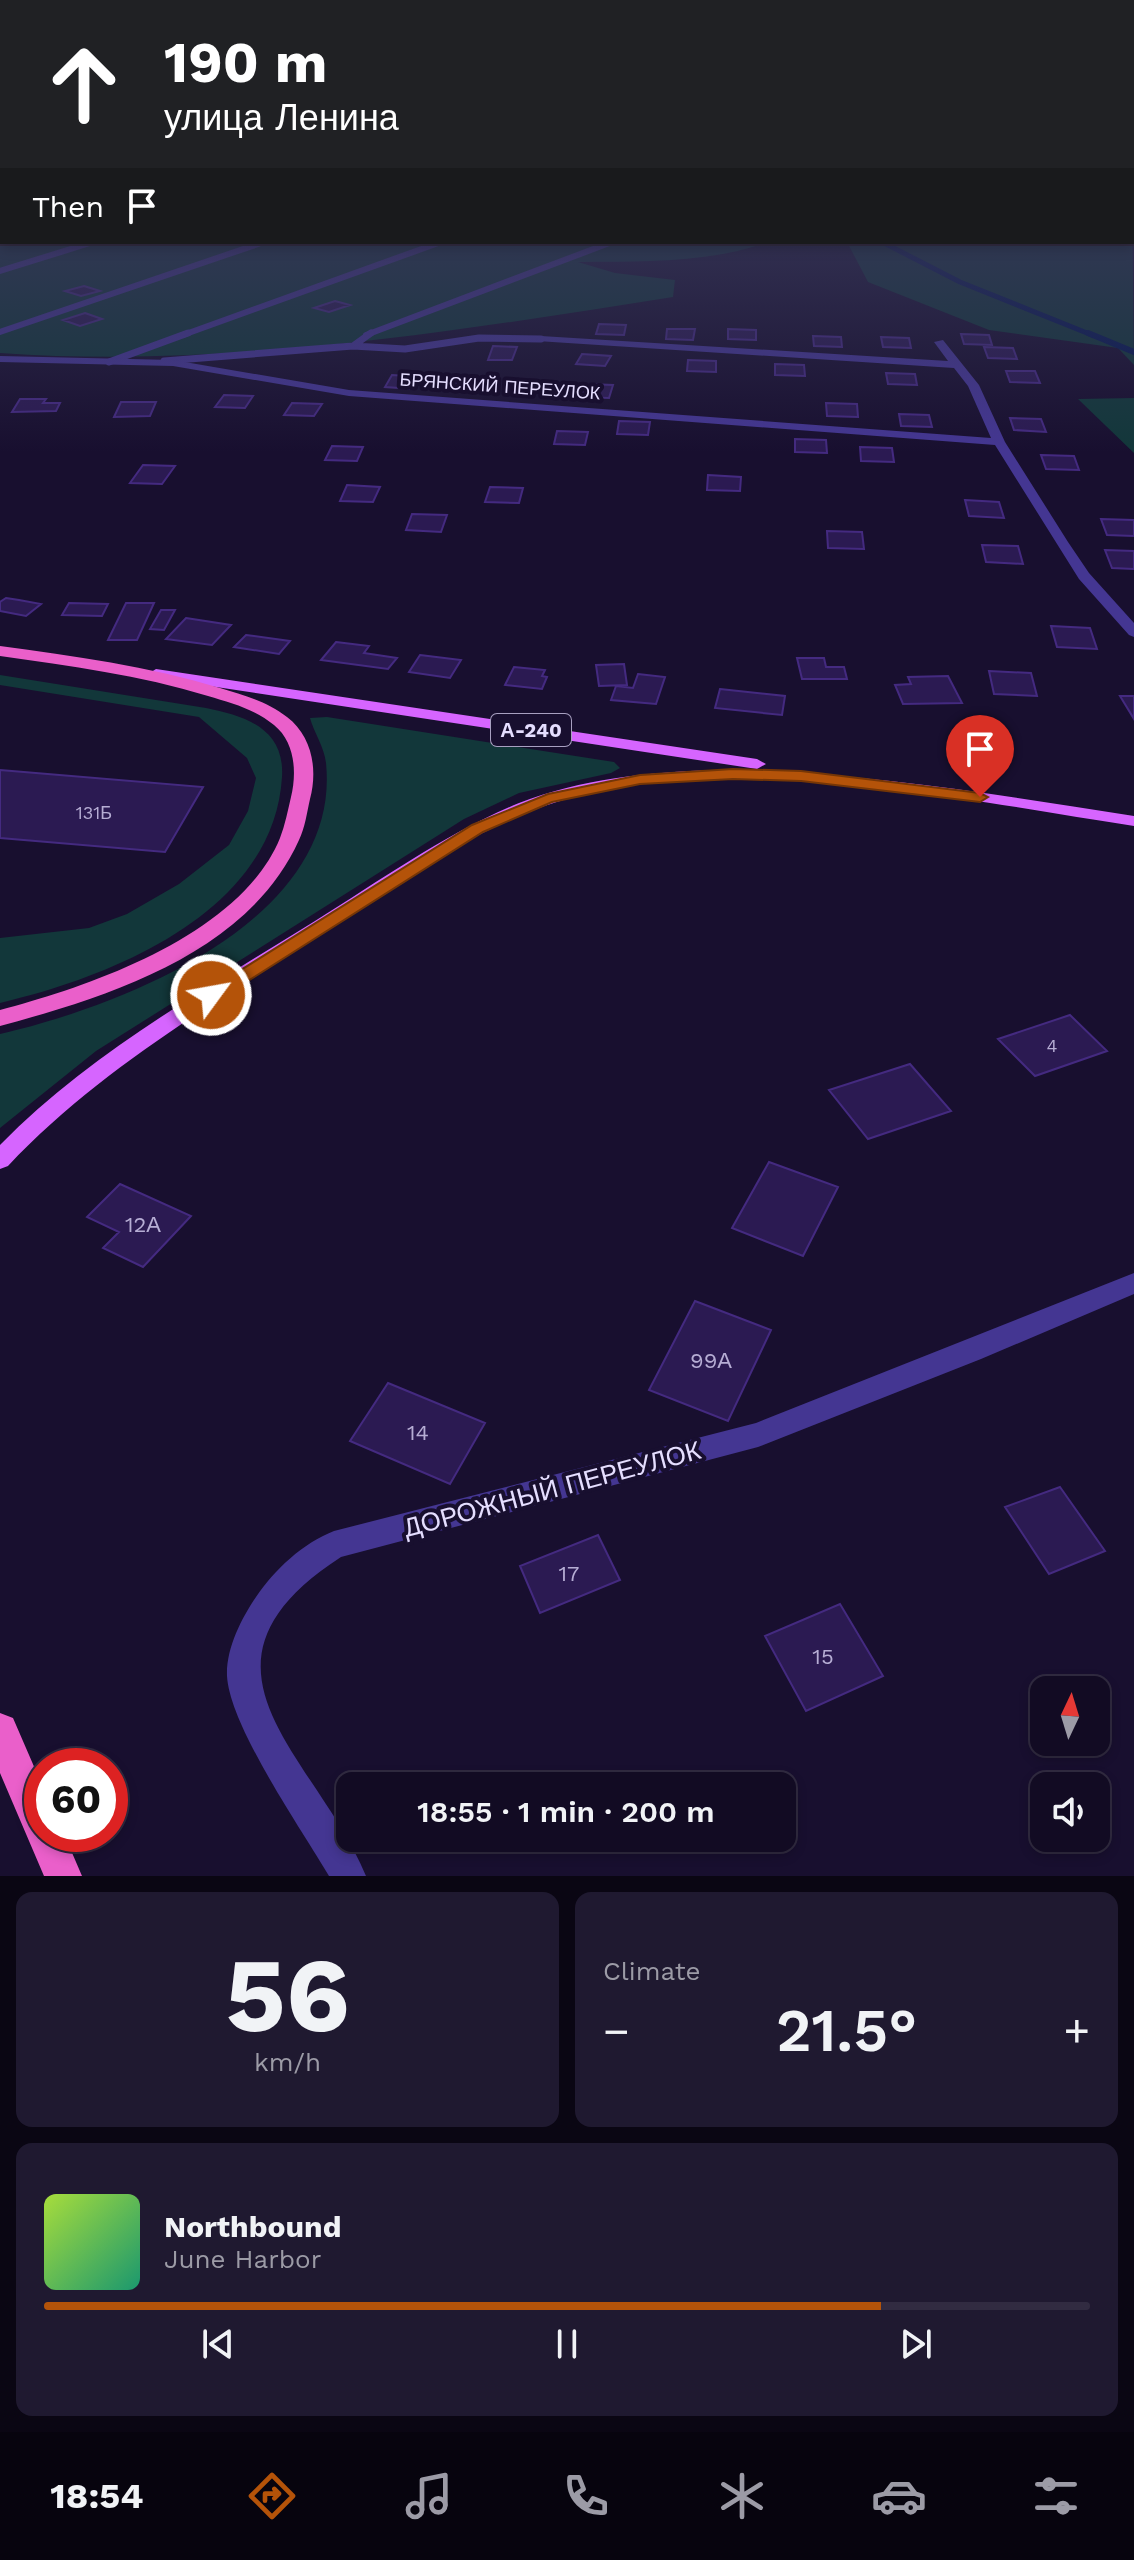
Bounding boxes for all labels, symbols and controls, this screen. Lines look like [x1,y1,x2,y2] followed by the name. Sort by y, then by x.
[164,30,327,96] text: 190 m
[32,32,136,136] icon: ahead
[164,97,399,139] text: улица Ленина
[120,184,164,228] icon: arrive
[32,189,104,224] text: Then
[399,369,602,404] street label: БРЯНСКИЙ ПЕРЕУЛОК
[491,714,571,746] road number: А-240
[946,715,1014,797] pin
[958,727,1002,771] icon: arrive
[76,802,112,823] house number: 131Б
[169,953,253,1037] position arrow
[1047,1035,1058,1056] house number: 4
[125,1212,161,1237] house number: 12А
[690,1348,732,1373] house number: 99А
[407,1420,429,1445] house number: 14
[400,1435,704,1543] street label: ДОРОЖНЫЙ ПЕРЕУЛОК
[559,1561,579,1586] house number: 17
[812,1644,834,1669] house number: 15
[1030,1676,1110,1756] north arrow
[1030,1676,1110,1852] map controls
[24,1748,128,1852] speed limit sign: 60
[1030,1772,1110,1852] button: sound
[417,1794,715,1829] text: 18:55 · 1 min · 200 m
[225,1934,350,2056] text: 56
[603,1956,701,1986] text: Climate
[776,1995,917,2066] text: 21.5°
[603,2005,630,2057] text: −
[1063,2005,1090,2057] text: +
[254,2047,321,2077] text: km/h
[164,2209,341,2244] text: Northbound
[164,2244,321,2274] text: June Harbor
[196,2322,240,2366] icon: previous
[545,2322,589,2366] icon: pause
[894,2322,938,2366] icon: next
[244,2468,300,2524] icon: directions
[401,2468,457,2524] icon: music
[558,2468,614,2524] icon: phone
[714,2468,770,2524] icon: climate
[871,2468,927,2524] icon: car
[1028,2468,1084,2524] icon: filters
[50,2475,144,2517] text: 18:54

